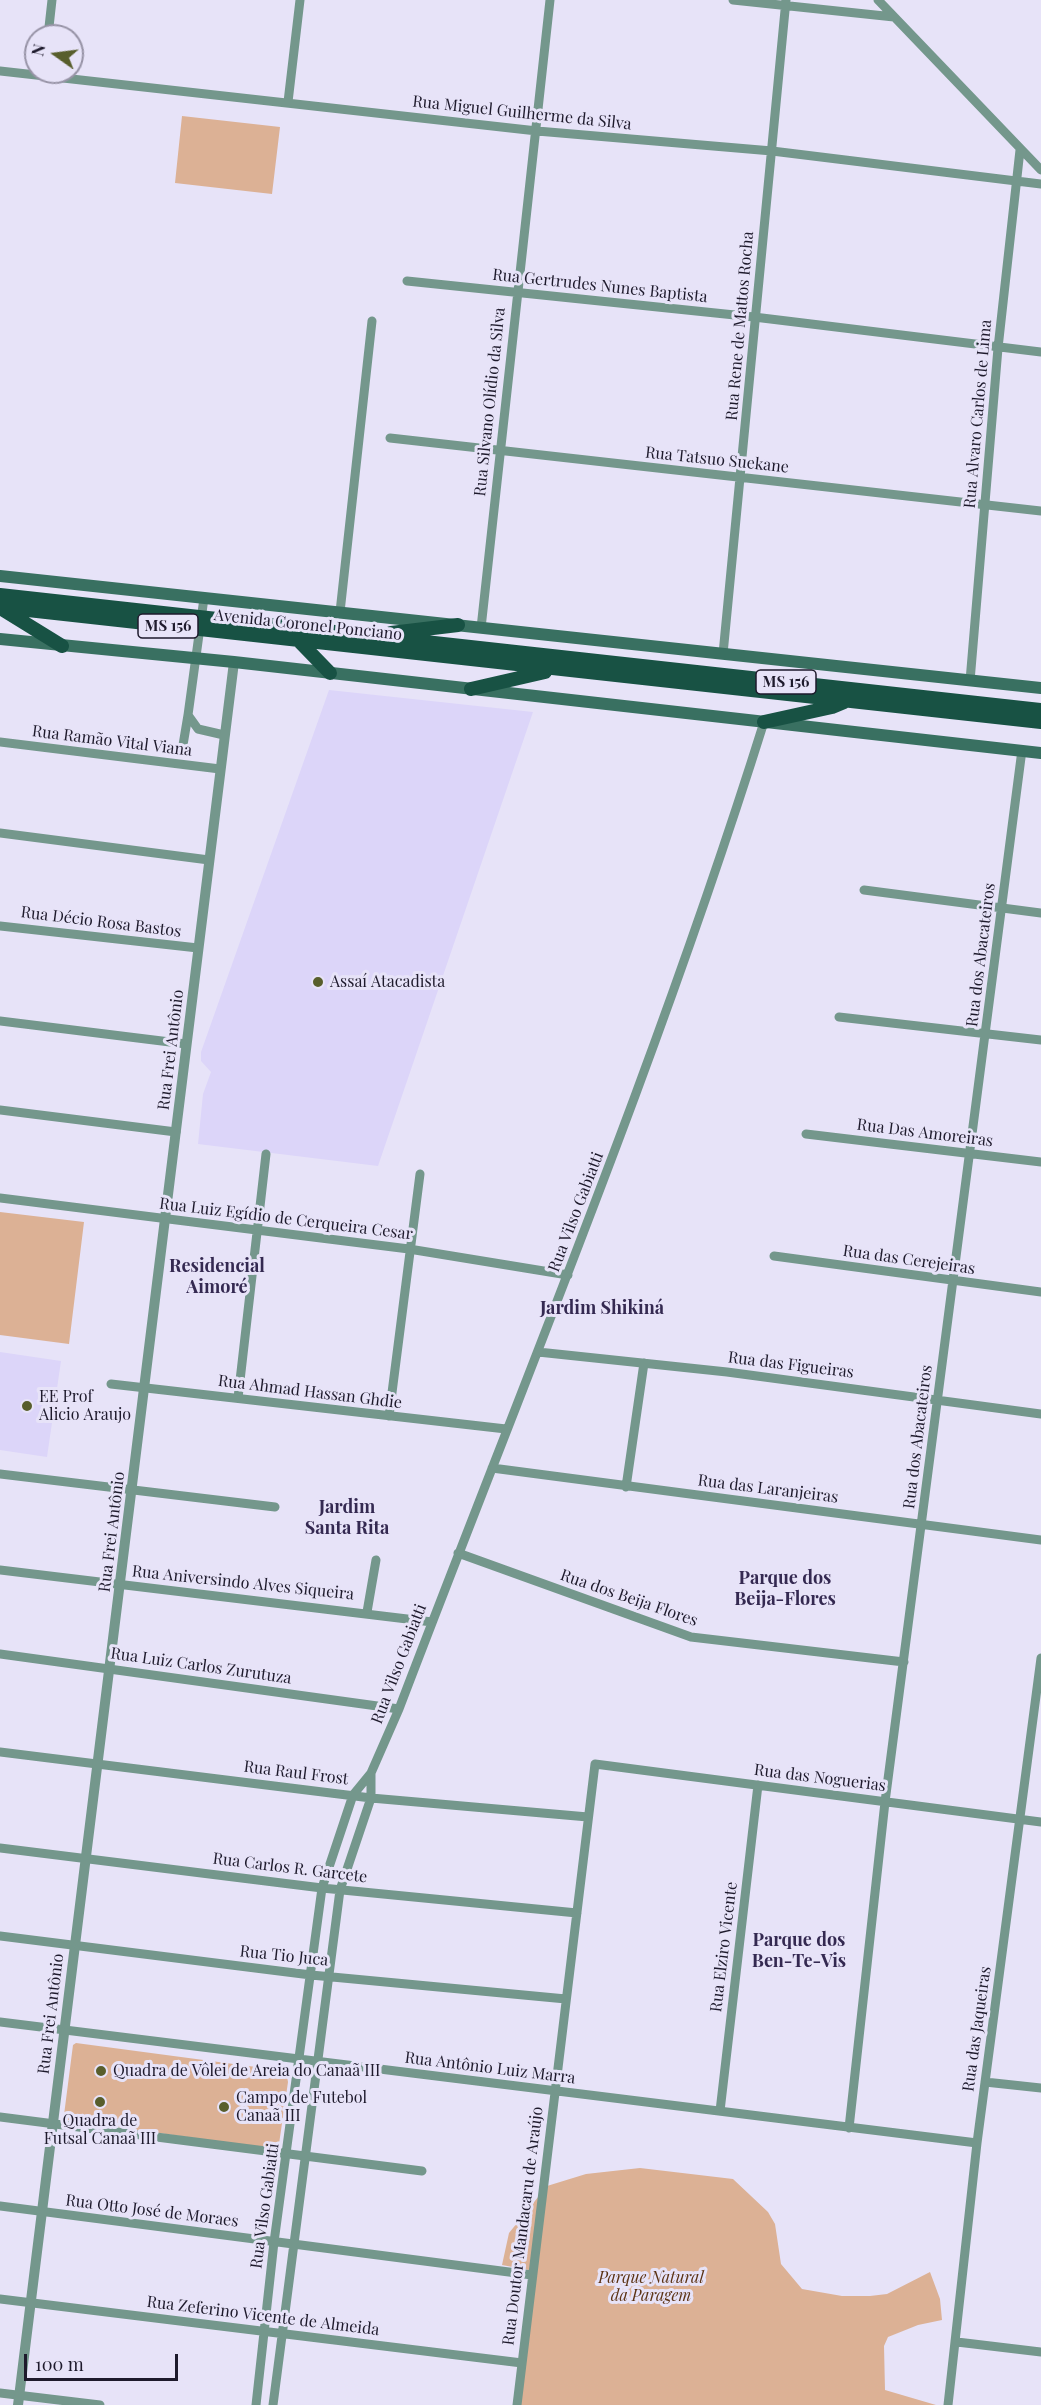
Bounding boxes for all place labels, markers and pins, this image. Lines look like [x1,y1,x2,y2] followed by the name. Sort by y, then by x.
[330,972,445,992] place label: Assaí Atacadista
[311,975,325,989] marker: Assaí Atacadista
[39,1387,131,1425] place label: EE Prof Alicio Araujo
[20,1399,34,1413] marker: EE Prof Alicio Araujo
[113,2061,381,2081] place label: Quadra de Vôlei de Areia do Canaã III
[94,2064,108,2078] marker: Quadra de Vôlei de Areia do Canaã III
[236,2088,367,2126] place label: Campo de Futebol Canaã III
[93,2095,107,2109] marker: Quadra de Futsal Canaã III
[217,2100,231,2114] marker: Campo de Futebol Canaã III
[44,2111,156,2149] place label: Quadra de Futsal Canaã III

